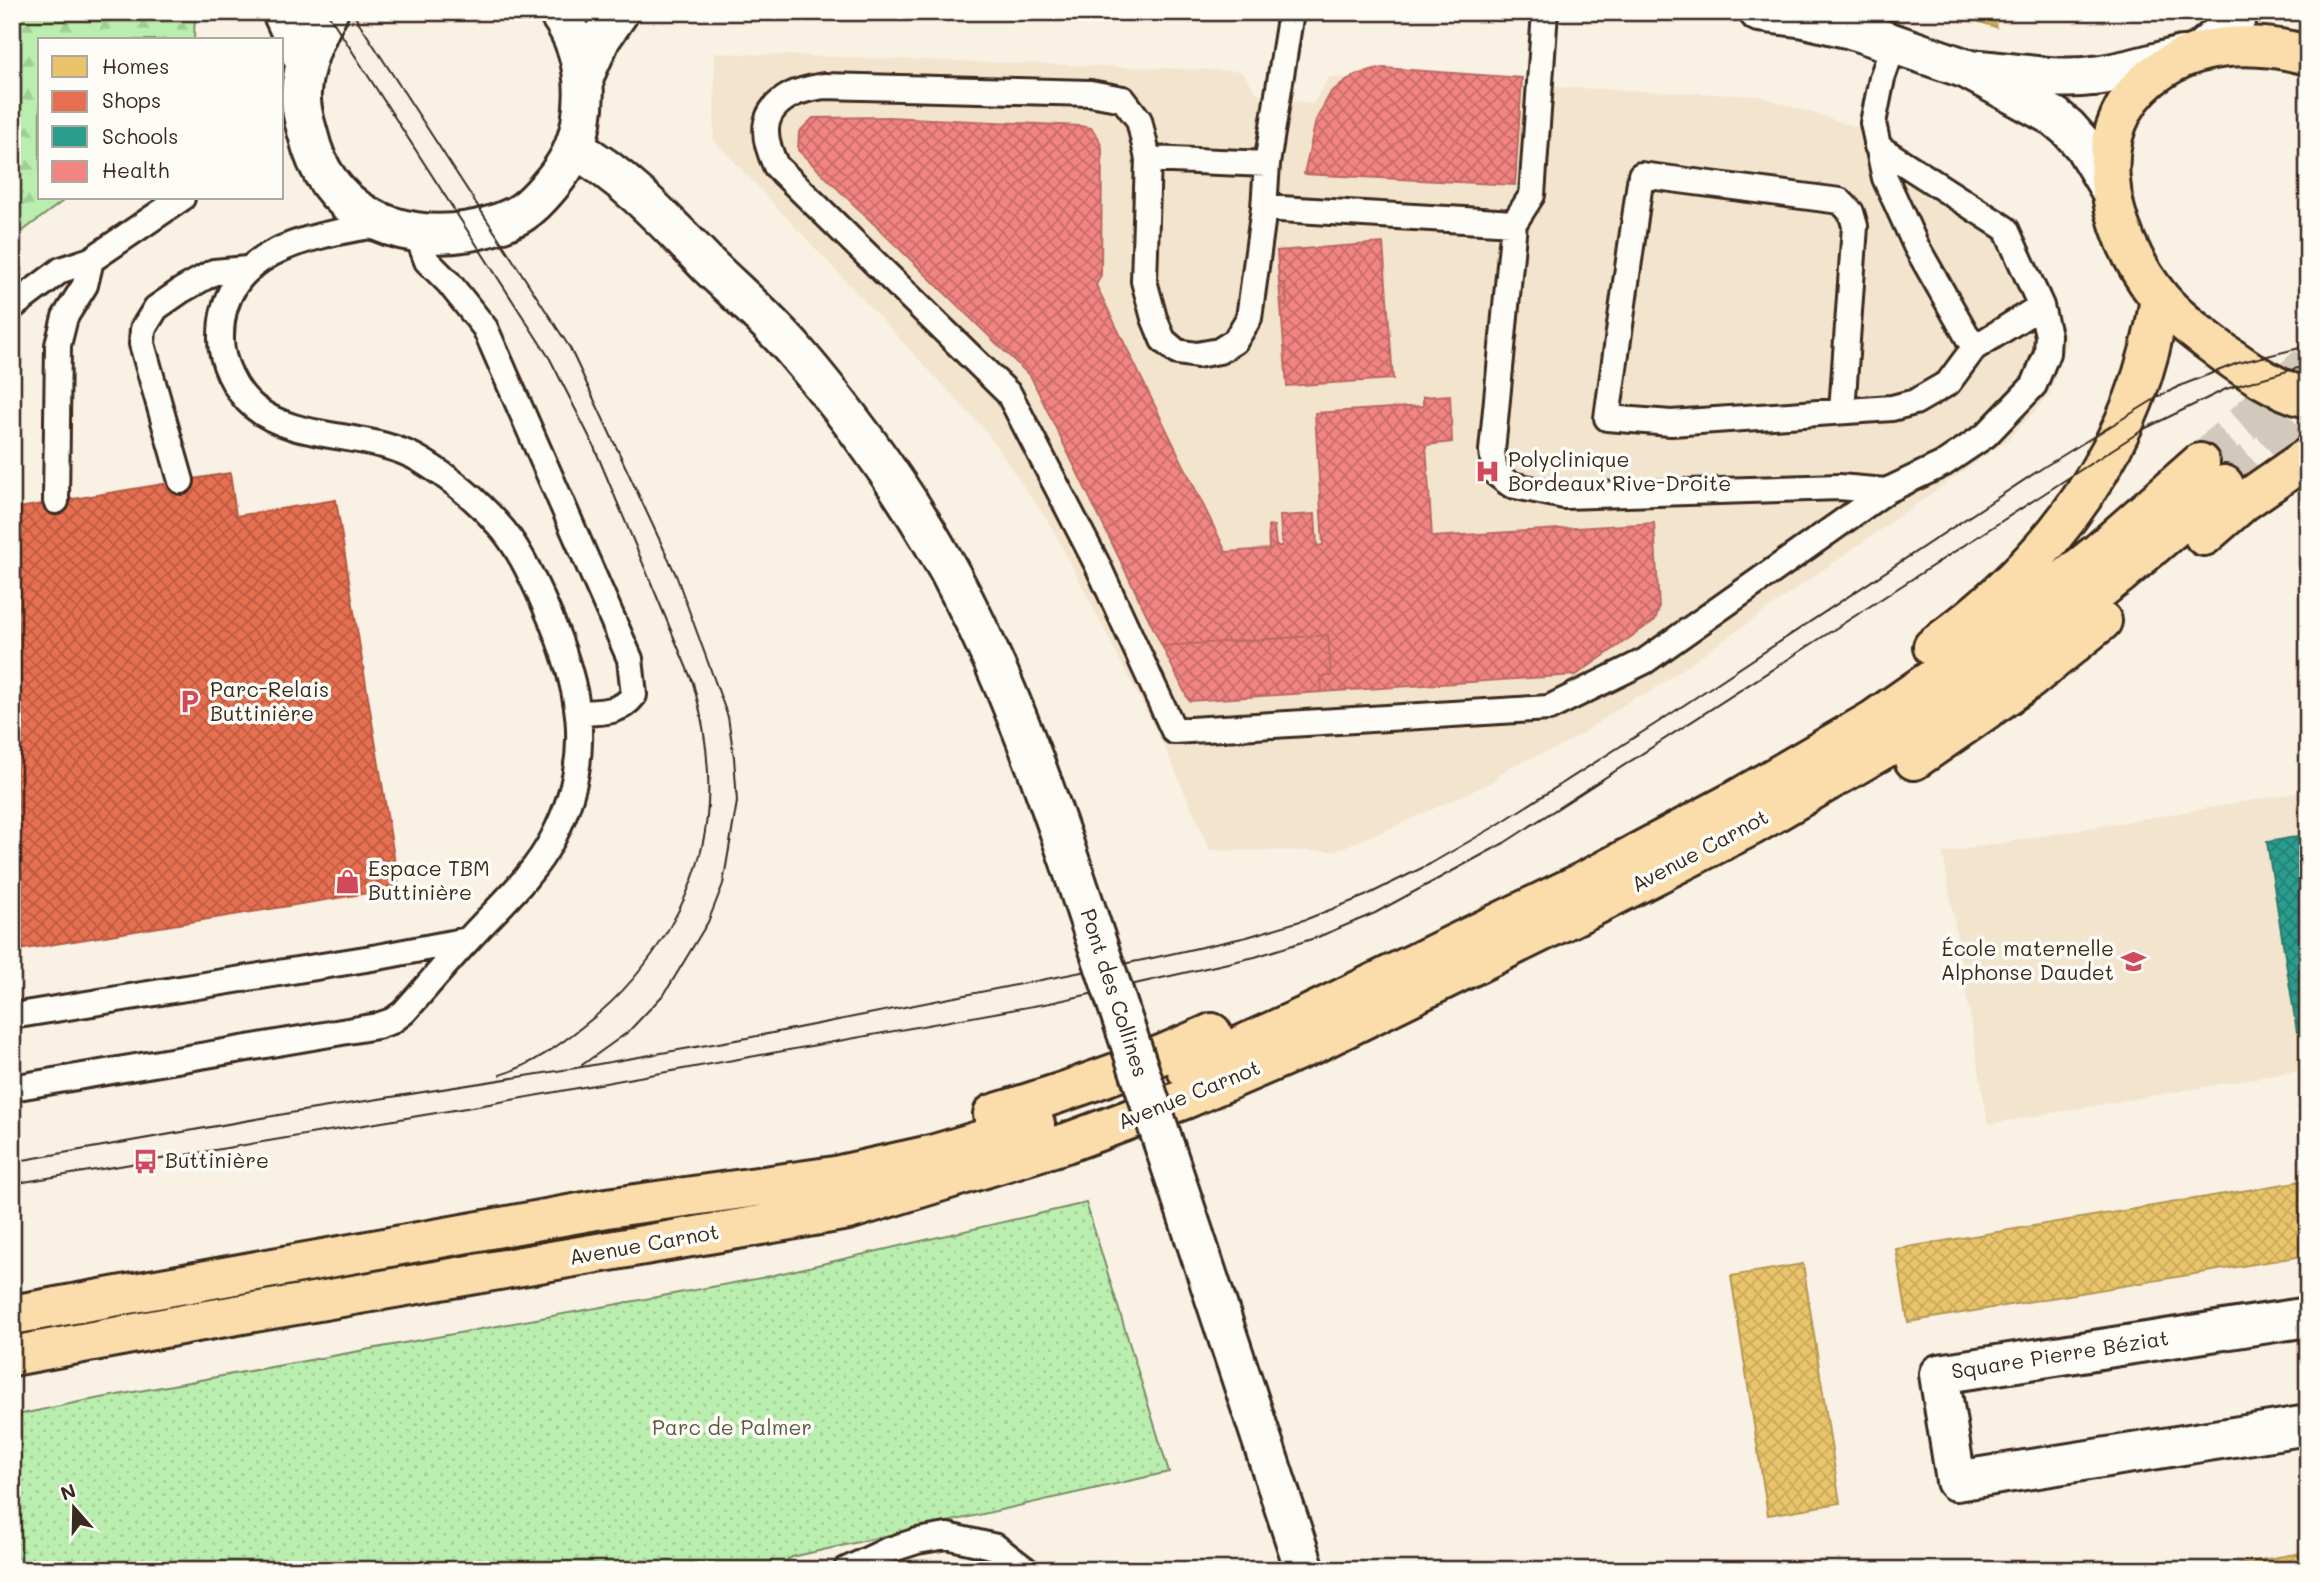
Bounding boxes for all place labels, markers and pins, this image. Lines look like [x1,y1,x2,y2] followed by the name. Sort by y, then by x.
[1508,445,1731,496] place label: Polyclinique Bordeaux Rive-Droite
[1474,458,1502,486] hospital icon: Polyclinique Bordeaux Rive-Droite
[210,675,329,726] place label: Parc-Relais Buttinière
[176,688,204,716] parking icon: Parc-Relais Buttinière
[368,854,490,905] place label: Espace TBM Buttinière
[334,867,362,895] shop icon: Espace TBM Buttinière
[1941,934,2114,985] place label: École maternelle Alphonse Daudet
[2120,947,2148,975] school or university icon: École maternelle Alphonse Daudet
[165,1146,269,1173] place label: Buttinière
[131,1147,159,1175] bus stop icon: Buttinière

